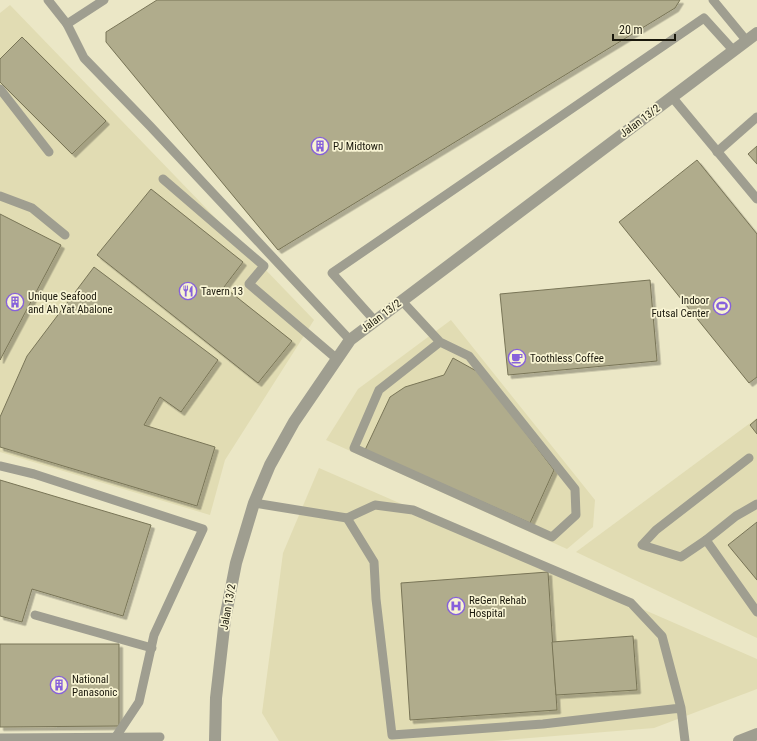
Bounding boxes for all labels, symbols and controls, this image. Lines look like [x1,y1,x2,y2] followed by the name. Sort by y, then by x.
[613,16,675,42] scale bar
[619,23,643,37] text: 20 m
[617,102,663,140] street label: Jalan 13/2
[310,136,330,156] building icon: PJ Midtown
[333,140,383,153] place label: PJ Midtown
[178,281,198,301] restaurant icon: Tavern 13
[201,285,243,298] place label: Tavern 13
[28,290,113,316] place label: Unique Seafood and Ah Yat Abalone
[5,292,25,312] building icon: Unique Seafood and Ah Yat Abalone
[651,294,710,320] place label: Indoor Futsal Center
[712,296,732,316] sports icon: Indoor Futsal Center
[358,297,404,335] street label: Jalan 13/2
[507,348,527,368] cafe icon: Toothless Coffee
[530,352,604,365] place label: Toothless Coffee
[218,583,238,631] street label: Jalan 13/2
[469,594,527,620] place label: ReGen Rehab Hospital
[446,596,466,616] hospital icon: ReGen Rehab Hospital
[72,673,117,699] place label: National Panasonic
[49,675,69,695] building icon: National Panasonic

